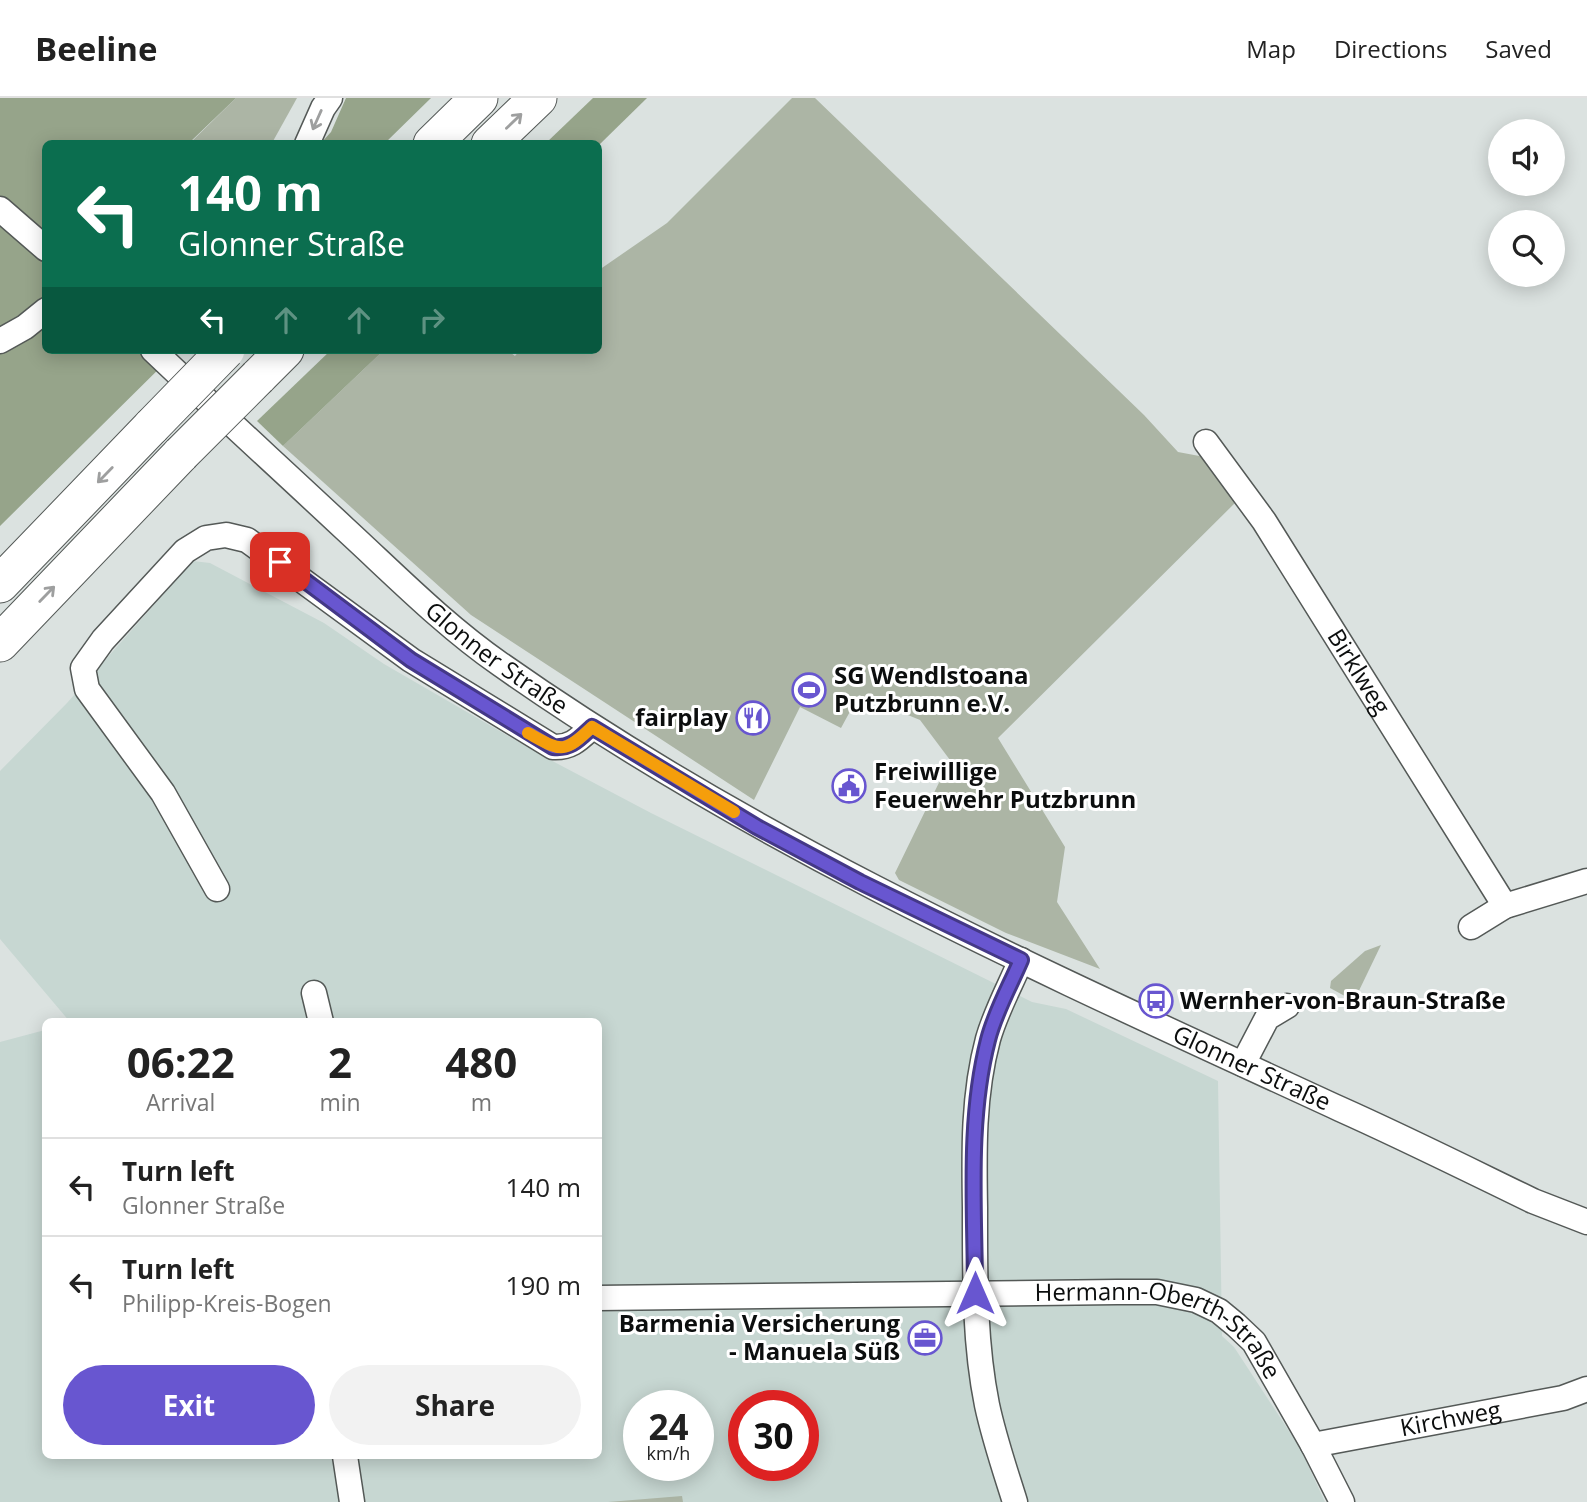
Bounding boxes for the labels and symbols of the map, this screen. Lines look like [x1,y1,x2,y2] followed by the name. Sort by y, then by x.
[310,109,323,130] one-way arrow
[505,112,522,129] one-way arrow
[96,466,113,483] one-way arrow
[250,532,310,592] pin
[39,586,56,603] one-way arrow
[419,593,575,721] street label: Glonner Straße
[1320,622,1399,720] street label: Birklweg
[834,658,1028,719] place label: SG Wendlstoana Putzbrunn e.V.
[790,671,828,709] sports icon: SG Wendlstoana Putzbrunn e.V.
[734,699,772,737] restaurant icon: fairplay
[635,700,728,733] place label: fairplay
[874,754,1136,815] place label: Freiwillige Feuerwehr Putzbrunn
[830,767,868,805] public building icon: Freiwillige Feuerwehr Putzbrunn
[1137,982,1175,1020] bus stop icon: Wernher-von-Braun-Straße
[1180,983,1506,1016] place label: Wernher-von-Braun-Straße
[1168,1016,1337,1118] street label: Glonner Straße
[938,1256,1012,1330] position arrow
[1034,1273,1290,1384] street label: Hermann-Oberth-Straße
[619,1306,900,1367] place label: Barmenia Versicherung - Manuela Süß
[906,1319,944,1357] office icon: Barmenia Versicherung - Manuela Süß
[728,1390,819,1481] speed limit sign: 30
[1397,1392,1503,1443] street label: Kirchweg

